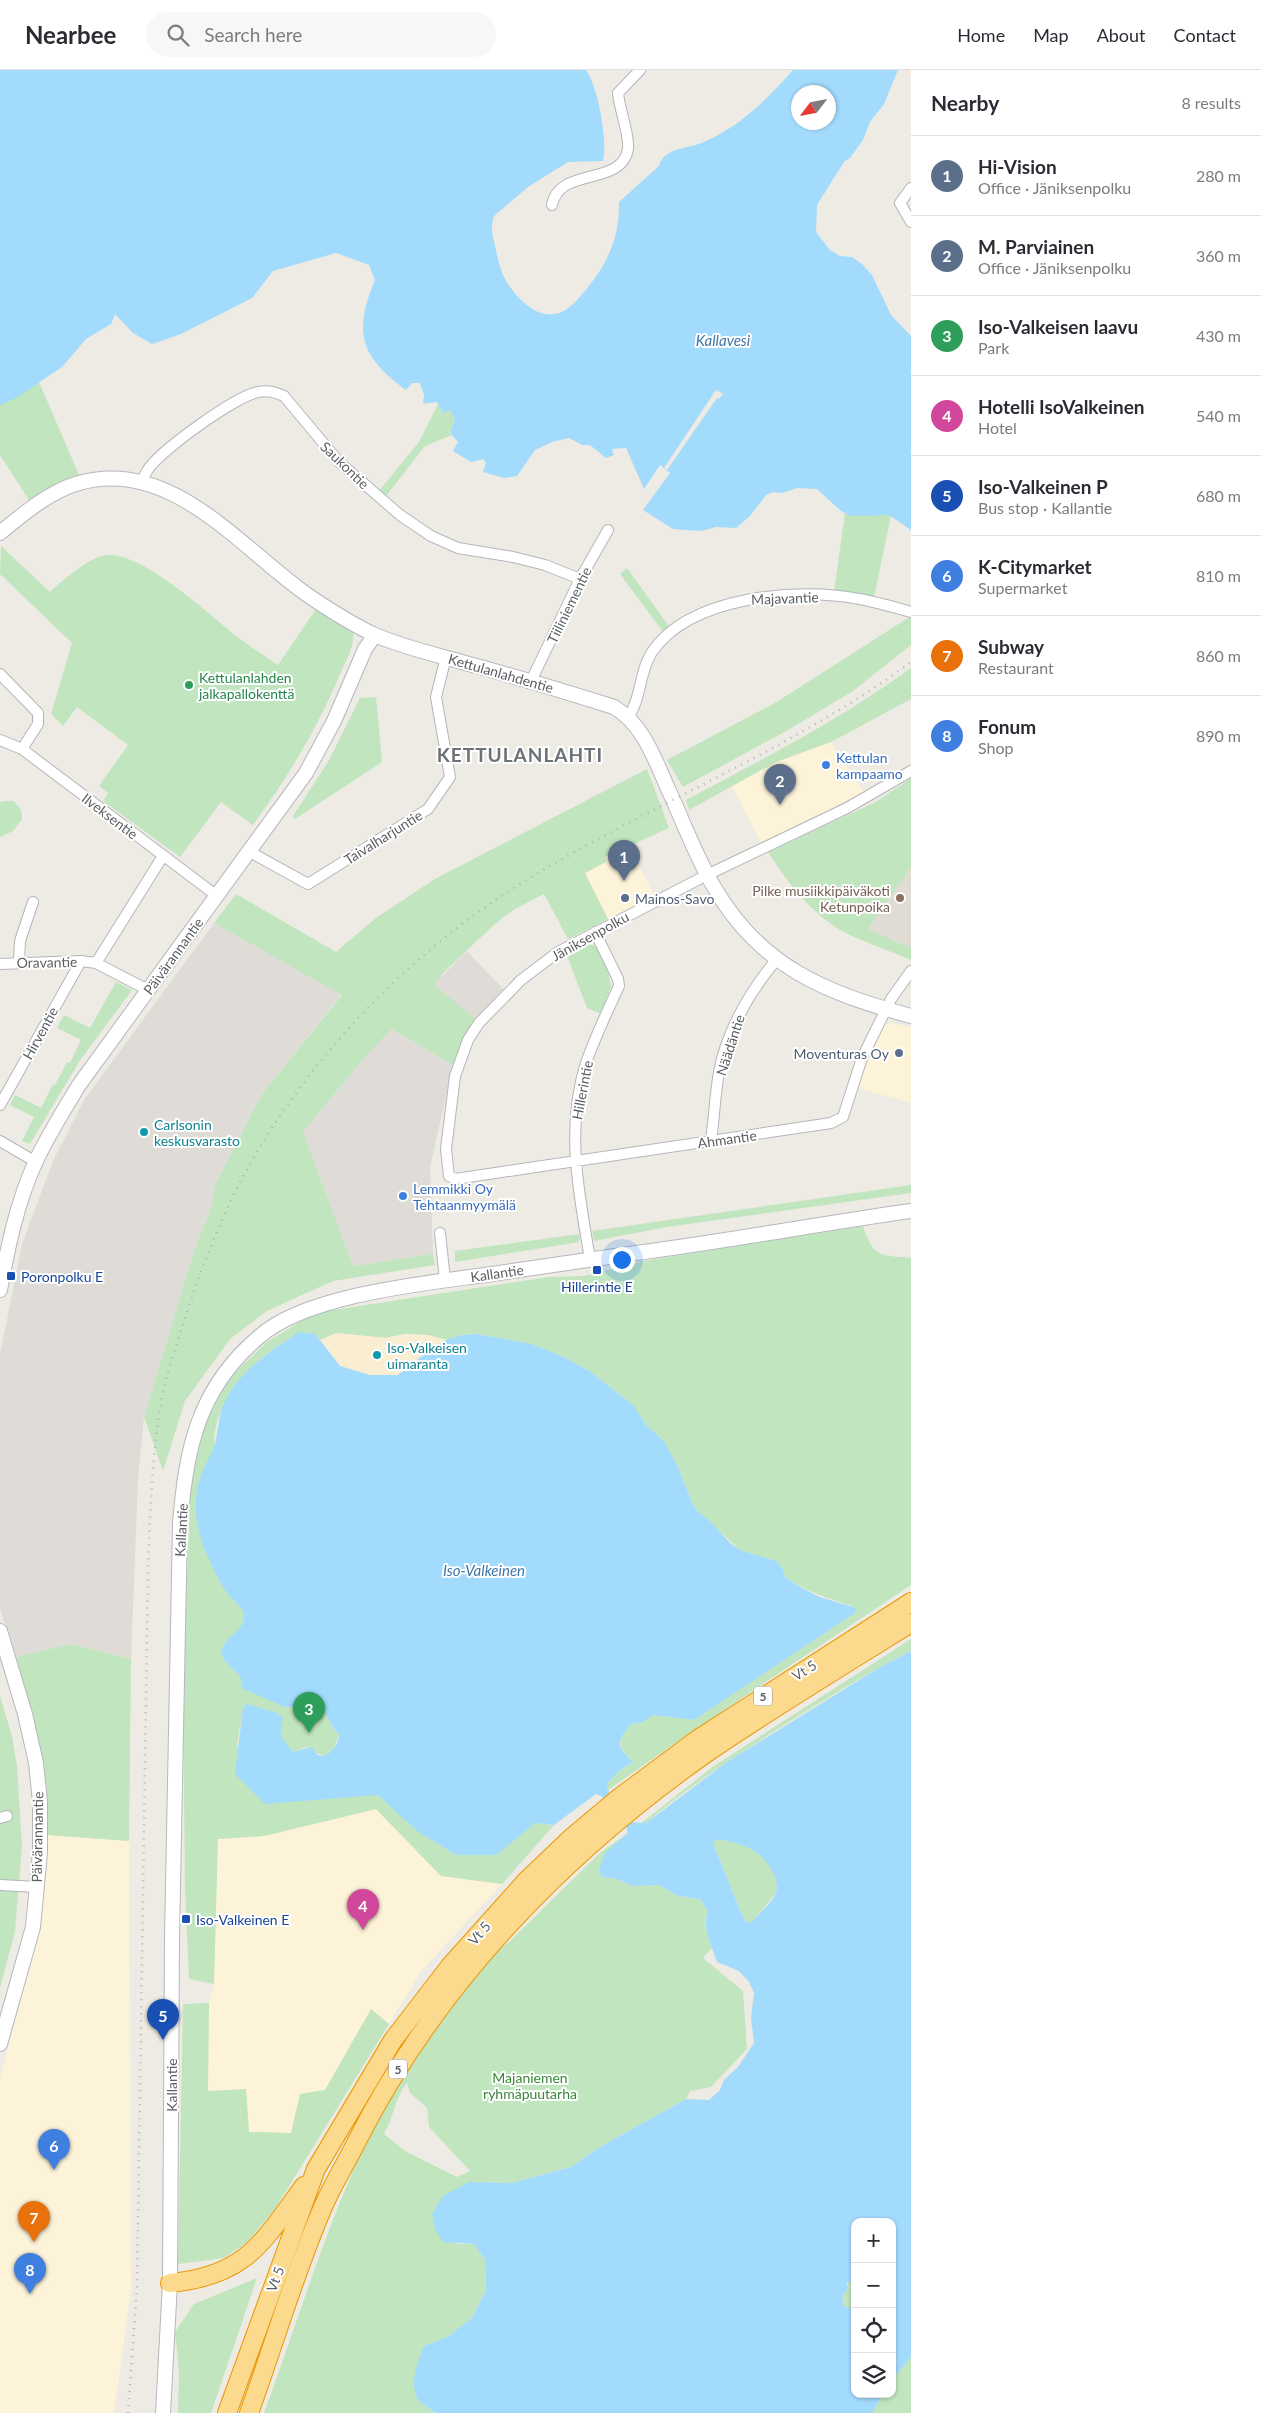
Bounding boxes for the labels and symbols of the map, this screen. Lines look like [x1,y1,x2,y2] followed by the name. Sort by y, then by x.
[791,85,836,130] north arrow
[696,331,751,349] water label: Kallavesi
[317,438,373,492] street label: Saukontie
[543,564,595,646] street label: Tiiliniementie
[751,588,819,608] street label: Majavantie
[446,650,556,696] street label: Kettulanlahdentie
[198,669,294,702] place label: Kettulanlahden jalkapallokenttä
[183,679,195,691] marker: Kettulanlahden jalkapallokenttä
[437,743,603,766] district label: KETTULANLAHTI
[836,749,903,782] place label: Kettulan kampaamo
[820,759,832,771] marker: Kettulan kampaamo
[764,764,796,805] pin: 2
[79,789,141,843] street label: Ilveksentie
[341,806,425,868] street label: Taivalharjuntie
[608,840,640,881] pin: 1
[752,882,890,915] place label: Pilke musiikkipäiväkoti Ketunpoika
[635,890,714,907] place label: Mainos-Savo
[619,892,631,904] marker: Mainos-Savo
[894,892,906,904] marker: Pilke musiikkipäiväkoti Ketunpoika
[548,908,632,964] street label: Jäniksenpolku
[139,914,207,998] street label: Päivärannantie
[17,953,77,971] street label: Oravantie
[19,1004,61,1062] street label: Hirventie
[712,1012,748,1078] street label: Näädäntie
[794,1045,890,1062] place label: Moventuras Oy
[893,1047,905,1059] marker: Moventuras Oy
[568,1059,596,1121] street label: Hillerintie
[154,1116,240,1149] place label: Carlsonin keskusvarasto
[138,1126,150,1138] marker: Carlsonin keskusvarasto
[696,1126,758,1152] street label: Ahmantie
[413,1180,516,1213] place label: Lemmikki Oy Tehtaanmyymälä
[397,1190,409,1202] marker: Lemmikki Oy Tehtaanmyymälä
[609,1247,635,1273] your location
[469,1261,525,1285] street label: Kallantie
[591,1264,603,1276] marker: Hillerintie E
[21,1268,103,1285] place label: Poronpolku E
[5,1270,17,1282] marker: Poronpolku E
[561,1278,633,1295] place label: Hillerintie E
[387,1339,467,1372] place label: Iso-Valkeisen uimaranta
[371,1349,383,1361] marker: Iso-Valkeisen uimaranta
[171,1503,191,1557] street label: Kallantie
[443,1561,525,1579] water label: Iso-Valkeinen
[789,1656,819,1684] street label: Vt 5
[754,1686,772,1705] road number: 5
[293,1692,325,1733] pin: 3
[28,1791,46,1883] street label: Päivärannantie
[347,1889,379,1930] pin: 4
[196,1911,289,1928] place label: Iso-Valkeinen E
[180,1913,192,1925] marker: Iso-Valkeinen E
[464,1918,494,1948] street label: Vt 5
[147,1999,179,2040] pin: 5
[163,2058,180,2112] street label: Kallantie
[389,2060,407,2078] road number: 5
[483,2069,577,2102] park label: Majaniemen ryhmäpuutarha
[38,2129,70,2170] pin: 6
[18,2201,50,2242] pin: 7
[14,2253,46,2294] pin: 8
[262,2264,288,2294] street label: Vt 5

